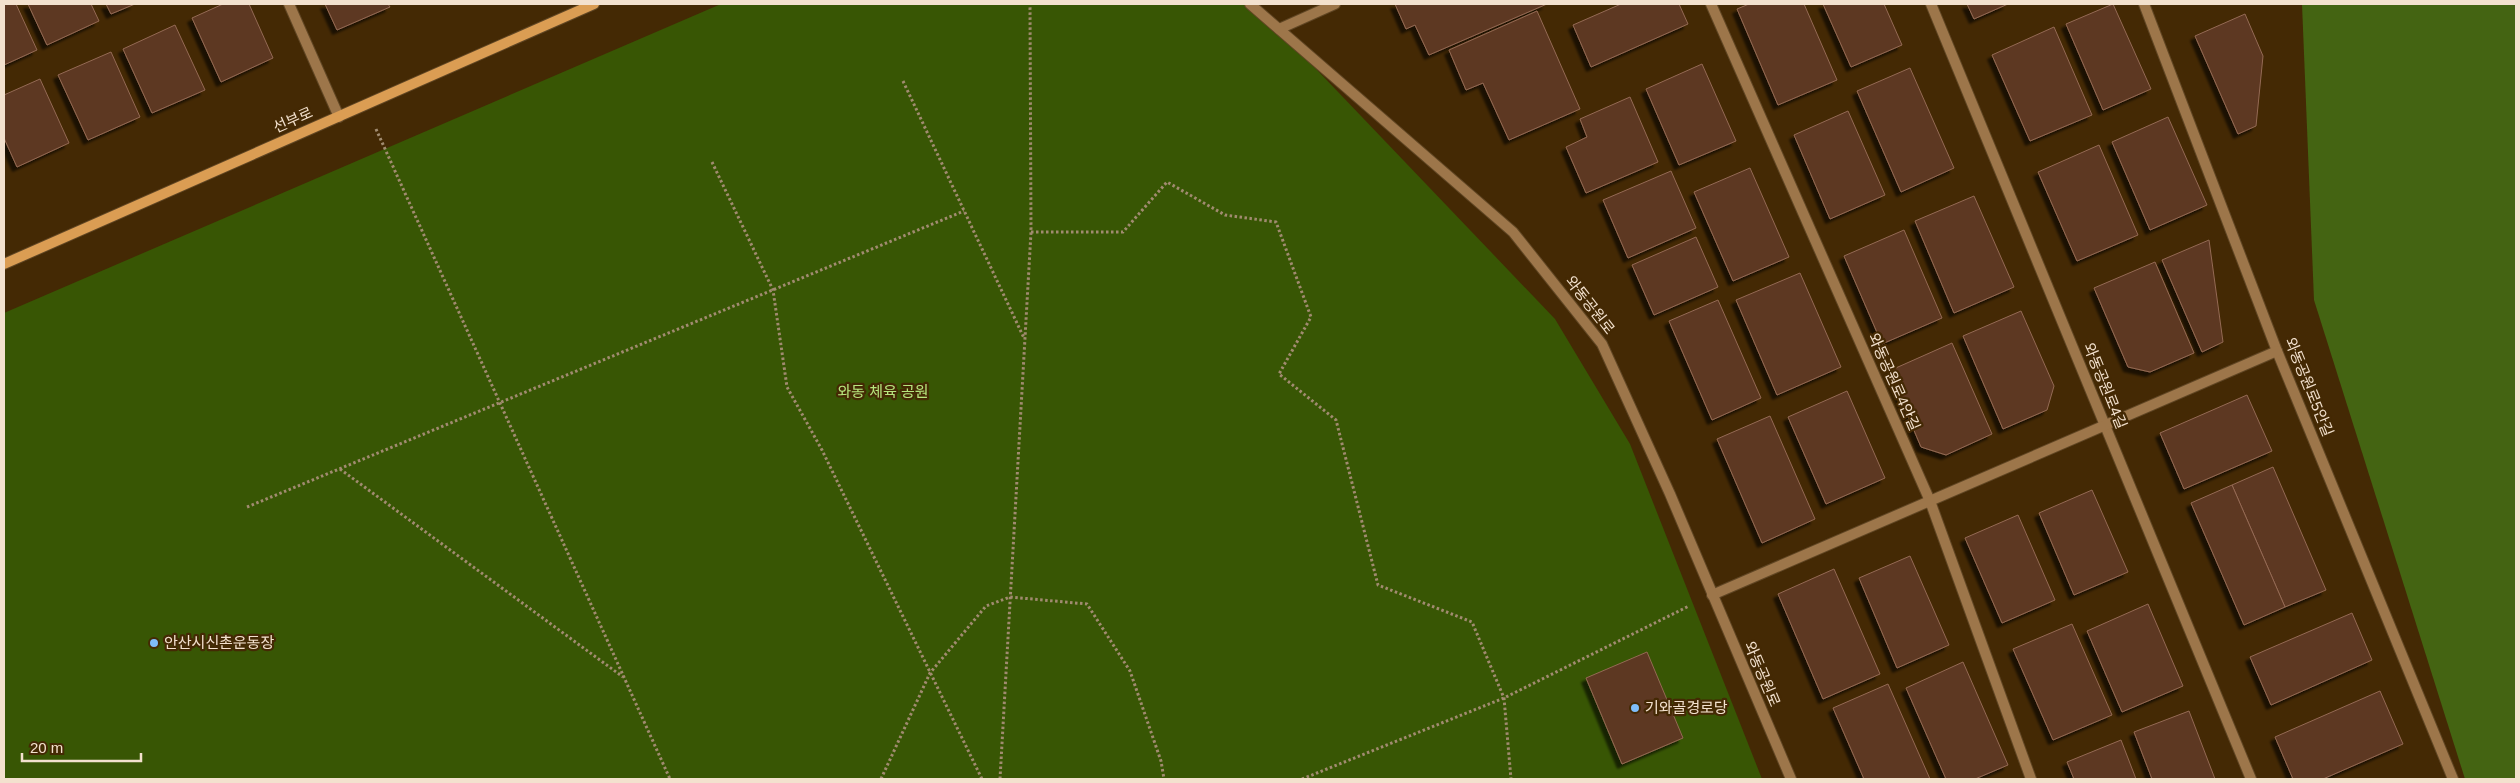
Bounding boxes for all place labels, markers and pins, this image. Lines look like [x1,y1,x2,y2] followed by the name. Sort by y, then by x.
[164,634,275,651] place label: 안산시신촌운동장
[148,637,160,649] marker: 안산시신촌운동장
[1645,699,1728,716] place label: 기와골경로당
[1629,702,1641,714] marker: 기와골경로당

